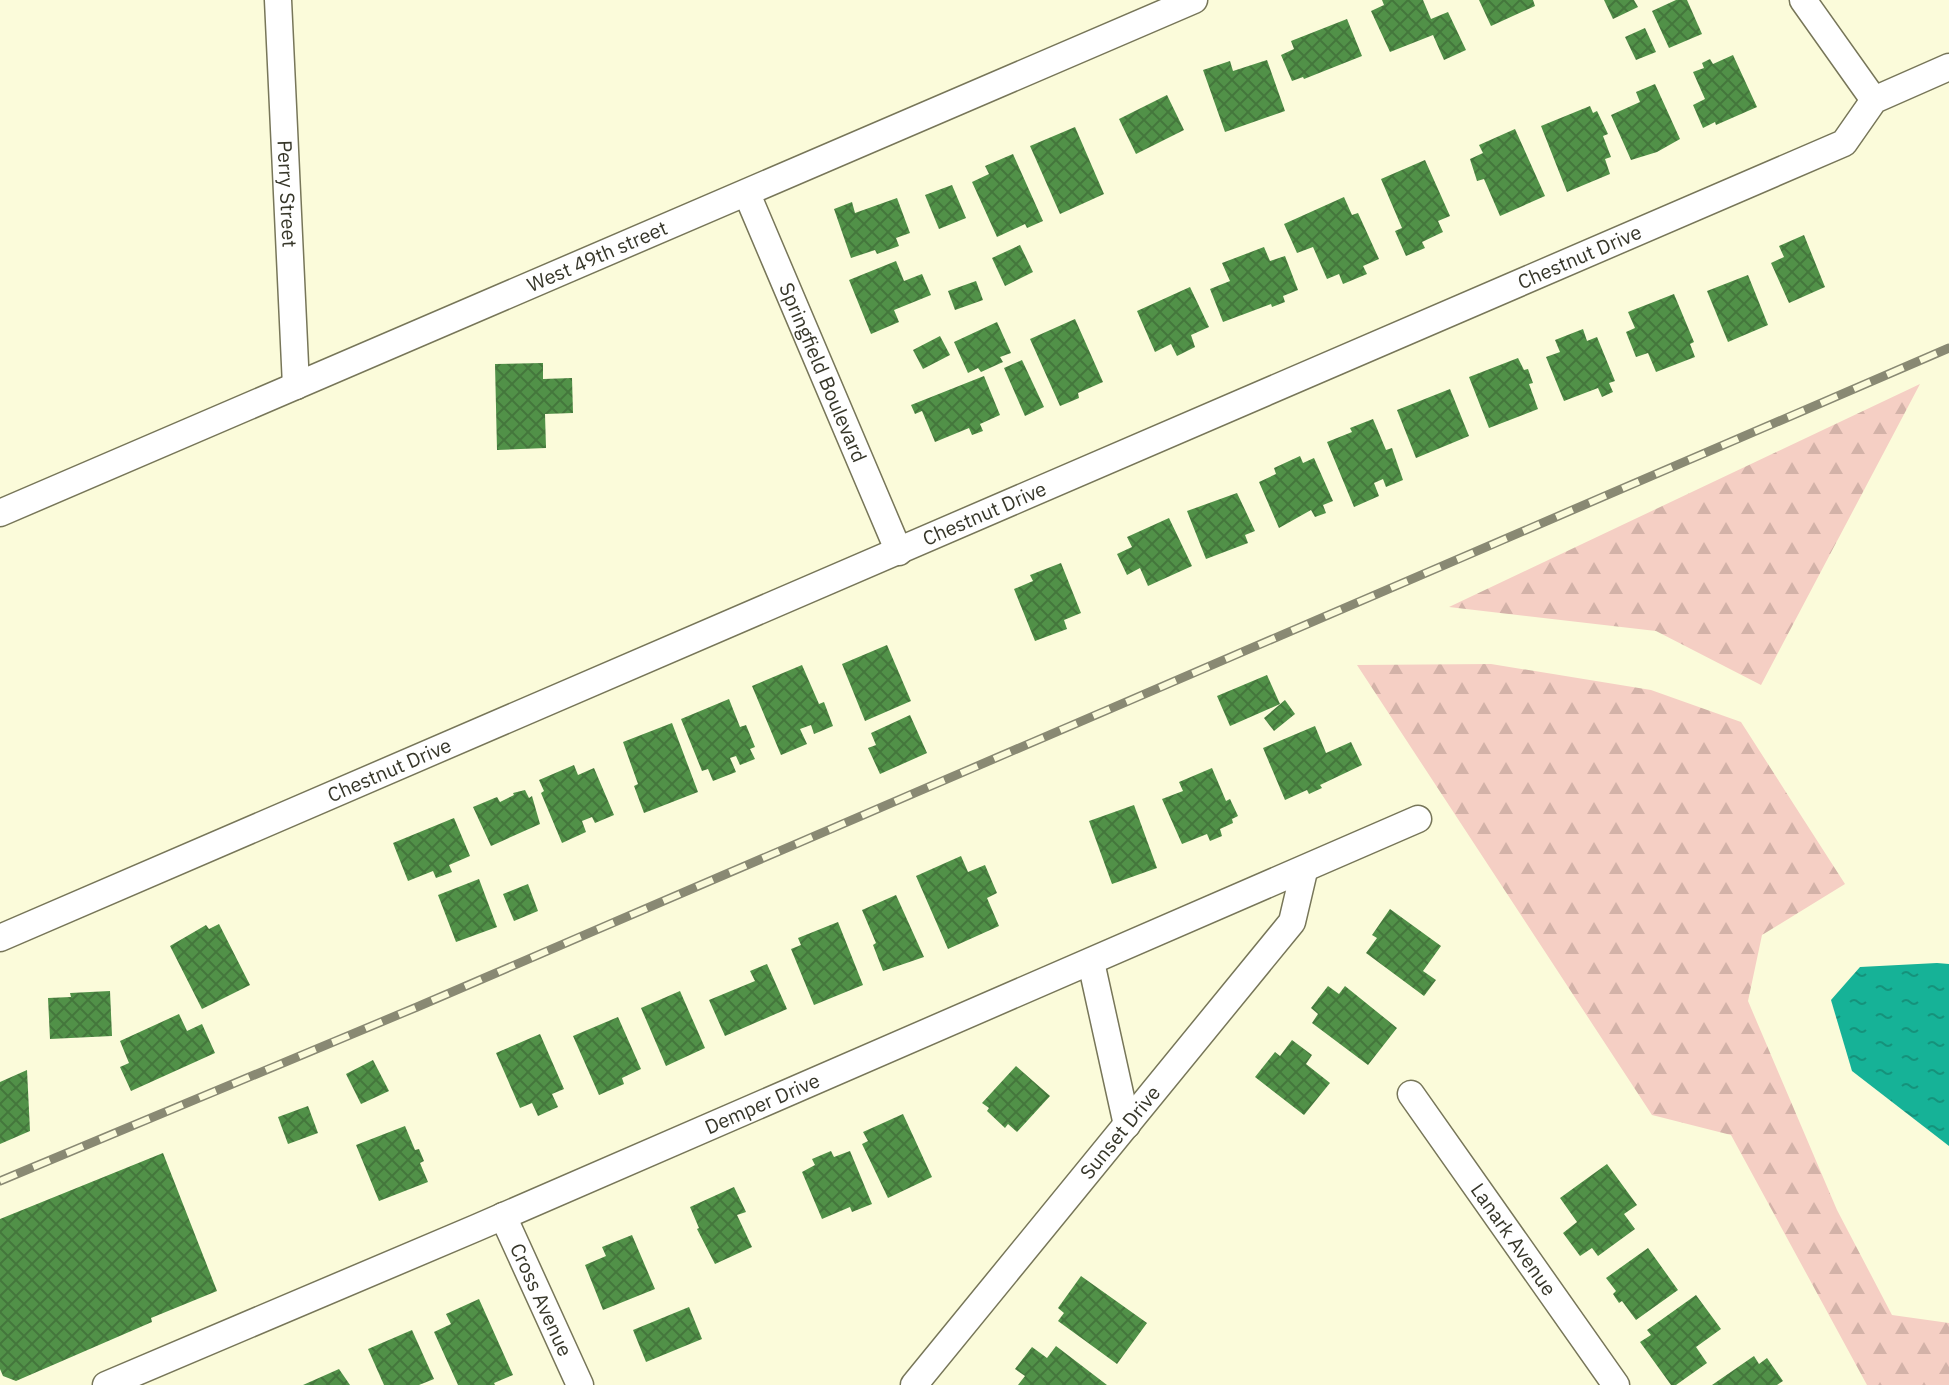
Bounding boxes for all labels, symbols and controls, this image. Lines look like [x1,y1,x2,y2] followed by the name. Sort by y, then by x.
[272,140,304,248] street label: Perry Street
[523,214,671,298] street label: West 49th street
[1513,218,1645,295] street label: Chestnut Drive
[773,278,873,466] street label: Springfield Boulevard
[918,475,1050,552] street label: Chestnut Drive
[323,731,455,808] street label: Chestnut Drive
[700,1066,824,1140] street label: Demper Drive
[1073,1080,1166,1185] street label: Sunset Drive
[1465,1177,1563,1301] street label: Lanark Avenue
[504,1238,579,1361] street label: Cross Avenue

